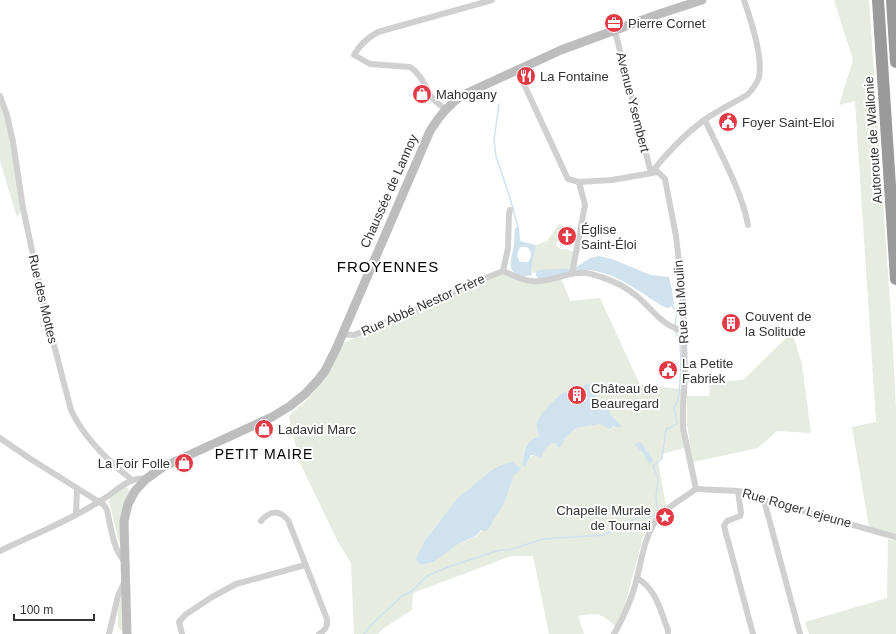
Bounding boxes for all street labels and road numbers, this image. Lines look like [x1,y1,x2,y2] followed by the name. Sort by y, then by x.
[613,50,653,154] street label: Avenue Ysembert
[861,76,885,204] street label: Autoroute de Wallonie
[357,131,421,250] street label: Chaussée de Lannoy
[25,253,61,346] street label: Rue des Mottes
[671,260,691,344] street label: Rue du Moulin
[359,271,487,339] street label: Rue Abbé Nestor Frère
[741,485,853,531] street label: Rue Roger Lejeune

